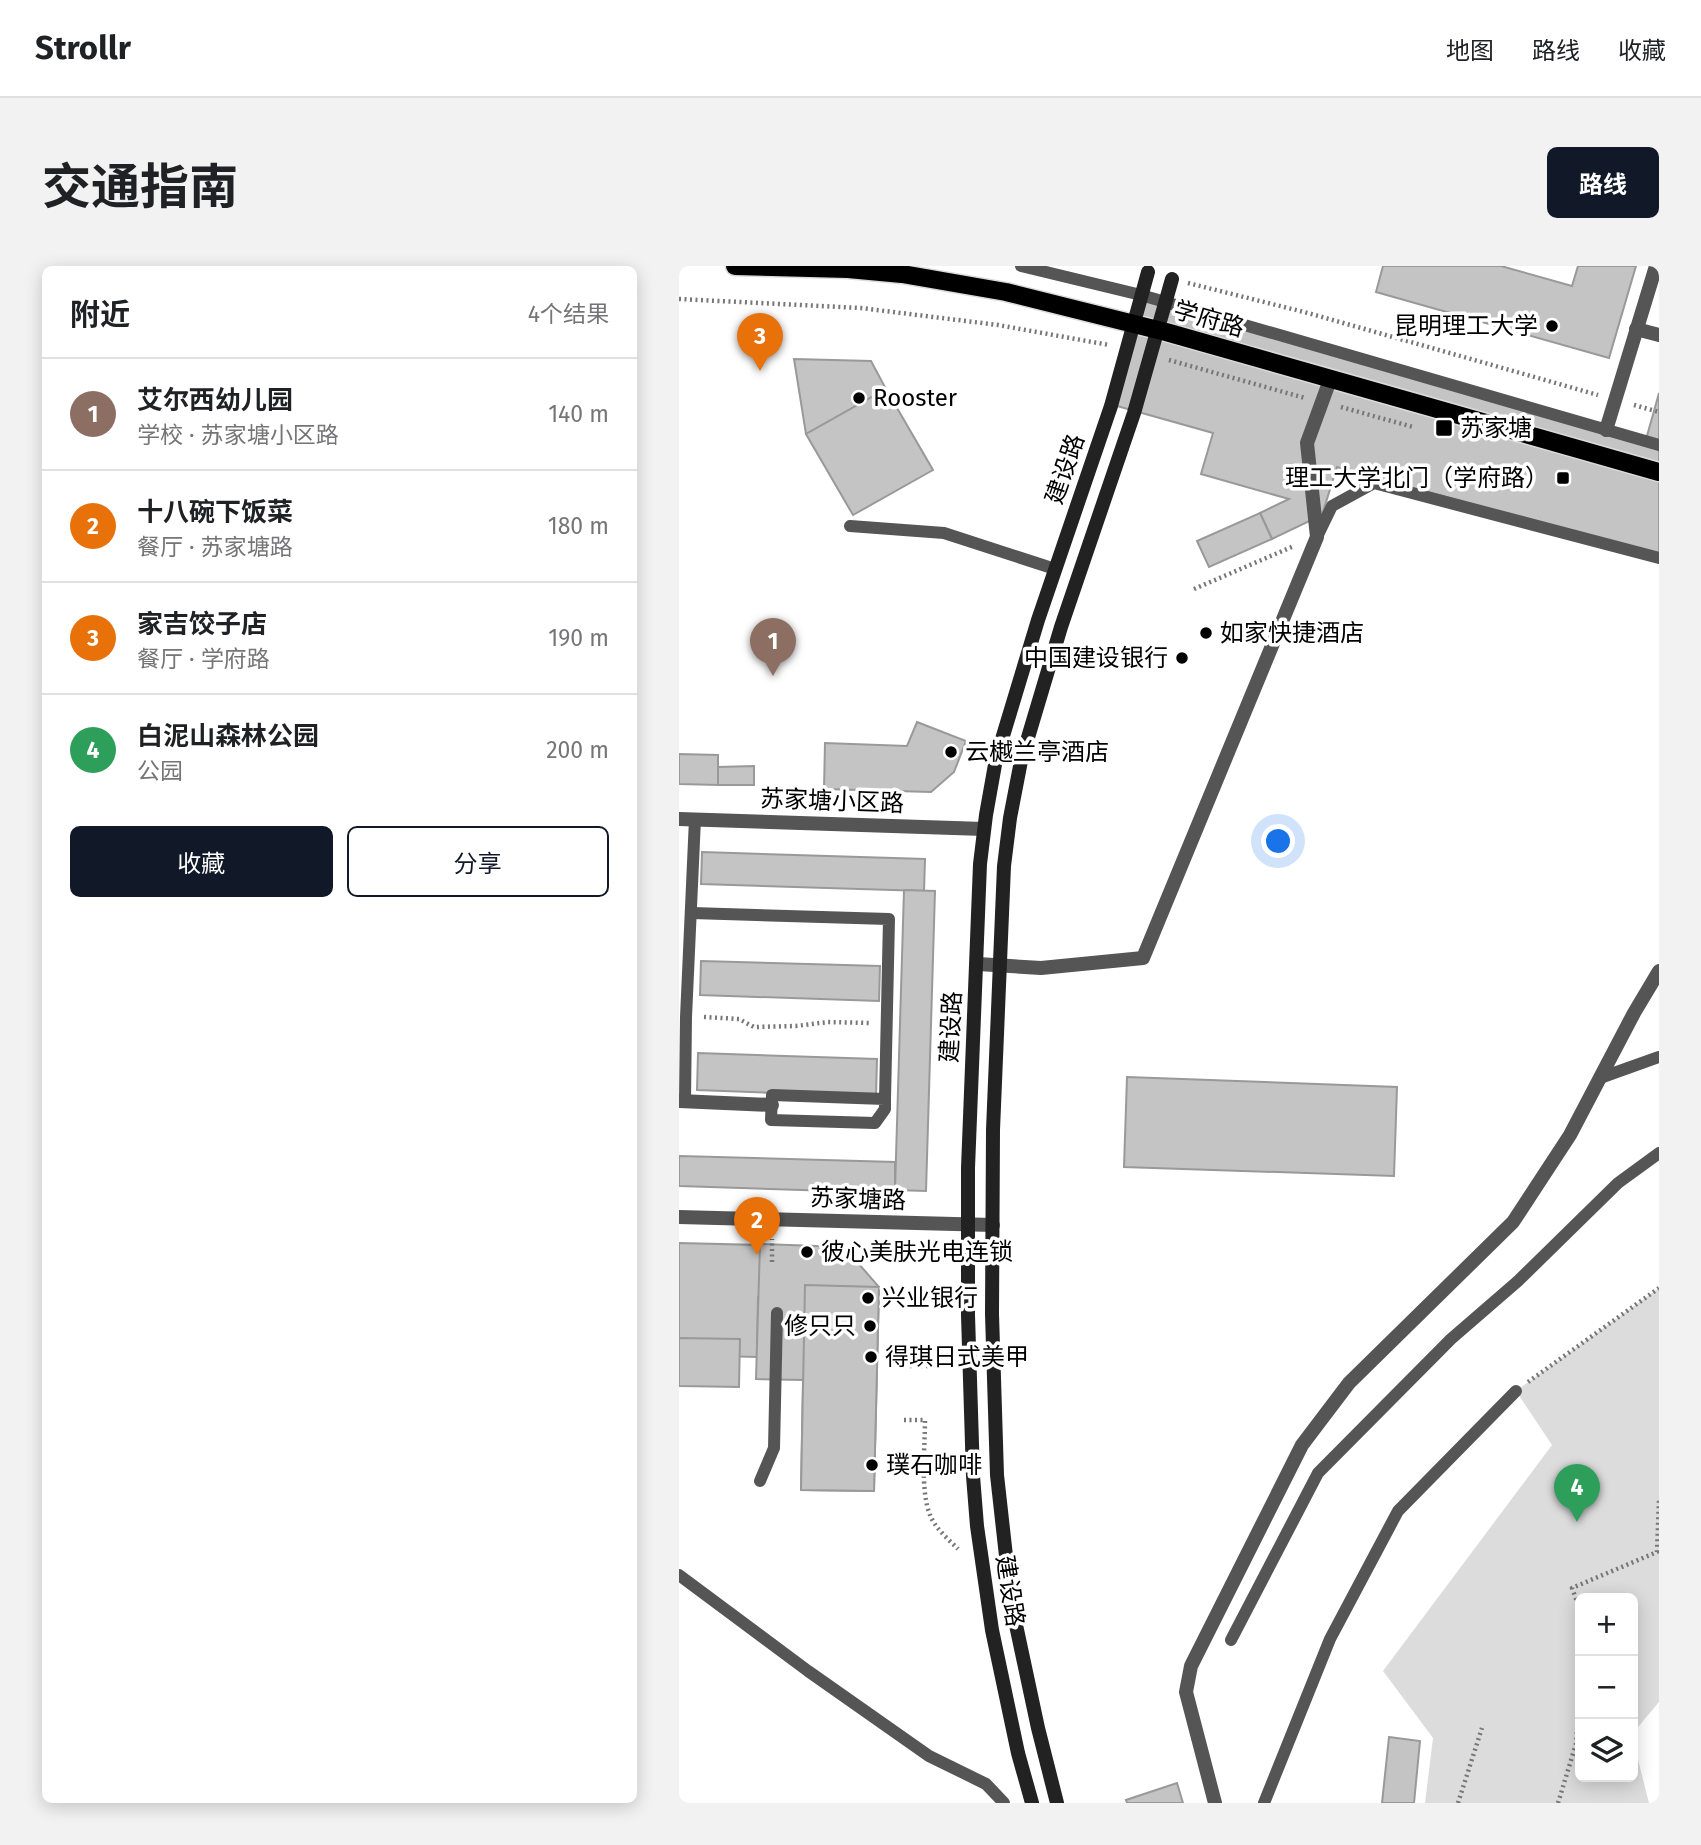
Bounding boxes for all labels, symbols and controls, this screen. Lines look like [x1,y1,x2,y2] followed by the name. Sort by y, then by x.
[35,28,131,68] text: Strollr
[1446,37,1494,65] text: 地图
[1532,37,1580,65] text: 路线
[1618,37,1666,65] text: 收藏
[1547,147,1659,218] button: 路线
[42,158,238,217] text: 交通指南
[1171,296,1247,342] street label: 学府路
[70,297,130,333] text: 附近
[528,300,609,328] text: 4个结果
[1394,312,1538,340] place label: 昆明理工大学
[737,313,783,371] pin: 3
[1544,318,1560,334] marker: 昆明理工大学
[873,384,958,412] place label: Rooster
[137,385,293,416] text: 艾尔西幼儿园
[851,390,867,406] marker: Rooster
[88,400,98,428] text: 1
[548,400,609,428] text: 140 m
[1460,414,1532,442] place label: 苏家塘
[1434,418,1454,438] marker: 苏家塘
[137,421,339,449] text: 学校 · 苏家塘小区路
[1040,430,1090,508] street label: 建设路
[1285,464,1549,492] place label: 理工大学北门（学府路）
[1555,470,1571,486] marker: 理工大学北门（学府路）
[137,497,293,528] text: 十八碗下饭菜
[87,512,99,540] text: 2
[548,512,609,540] text: 180 m
[137,533,293,561] text: 餐厅 · 苏家塘路
[137,609,267,640] text: 家吉饺子店
[750,618,796,676] pin: 1
[1220,619,1364,647] place label: 如家快捷酒店
[87,624,99,652] text: 3
[548,624,609,652] text: 190 m
[1198,625,1214,641] marker: 如家快捷酒店
[1024,644,1168,672] place label: 中国建设银行
[137,645,270,673] text: 餐厅 · 学府路
[1174,650,1190,666] marker: 中国建设银行
[137,721,319,752] text: 白泥山森林公园
[87,736,100,764] text: 4
[546,736,609,764] text: 200 m
[965,738,1109,766] place label: 云樾兰亭酒店
[943,744,959,760] marker: 云樾兰亭酒店
[137,757,183,785] text: 公园
[760,784,904,818] street label: 苏家塘小区路
[1261,824,1295,858] your location
[70,826,333,897] button: 收藏
[347,826,609,897] button: 分享
[935,990,967,1064] street label: 建设路
[810,1183,906,1215] street label: 苏家塘路
[734,1197,780,1255] pin: 2
[821,1238,1013,1266] place label: 彼心美肤光电连锁
[799,1244,815,1260] marker: 彼心美肤光电连锁
[882,1284,978,1312] place label: 兴业银行
[860,1290,876,1306] marker: 兴业银行
[784,1312,856,1340] place label: 修只只
[862,1318,878,1334] marker: 修只只
[885,1343,1029,1371] place label: 得琪日式美甲
[863,1349,879,1365] marker: 得琪日式美甲
[886,1451,982,1479] place label: 璞石咖啡
[864,1457,880,1473] marker: 璞石咖啡
[1554,1464,1600,1522] pin: 4
[991,1553,1029,1629] street label: 建设路
[1575,1593,1638,1782] map controls
[1575,1593,1638,1656] button: +
[1575,1656,1638,1719] button: −
[1575,1719,1638,1782] button: layers

